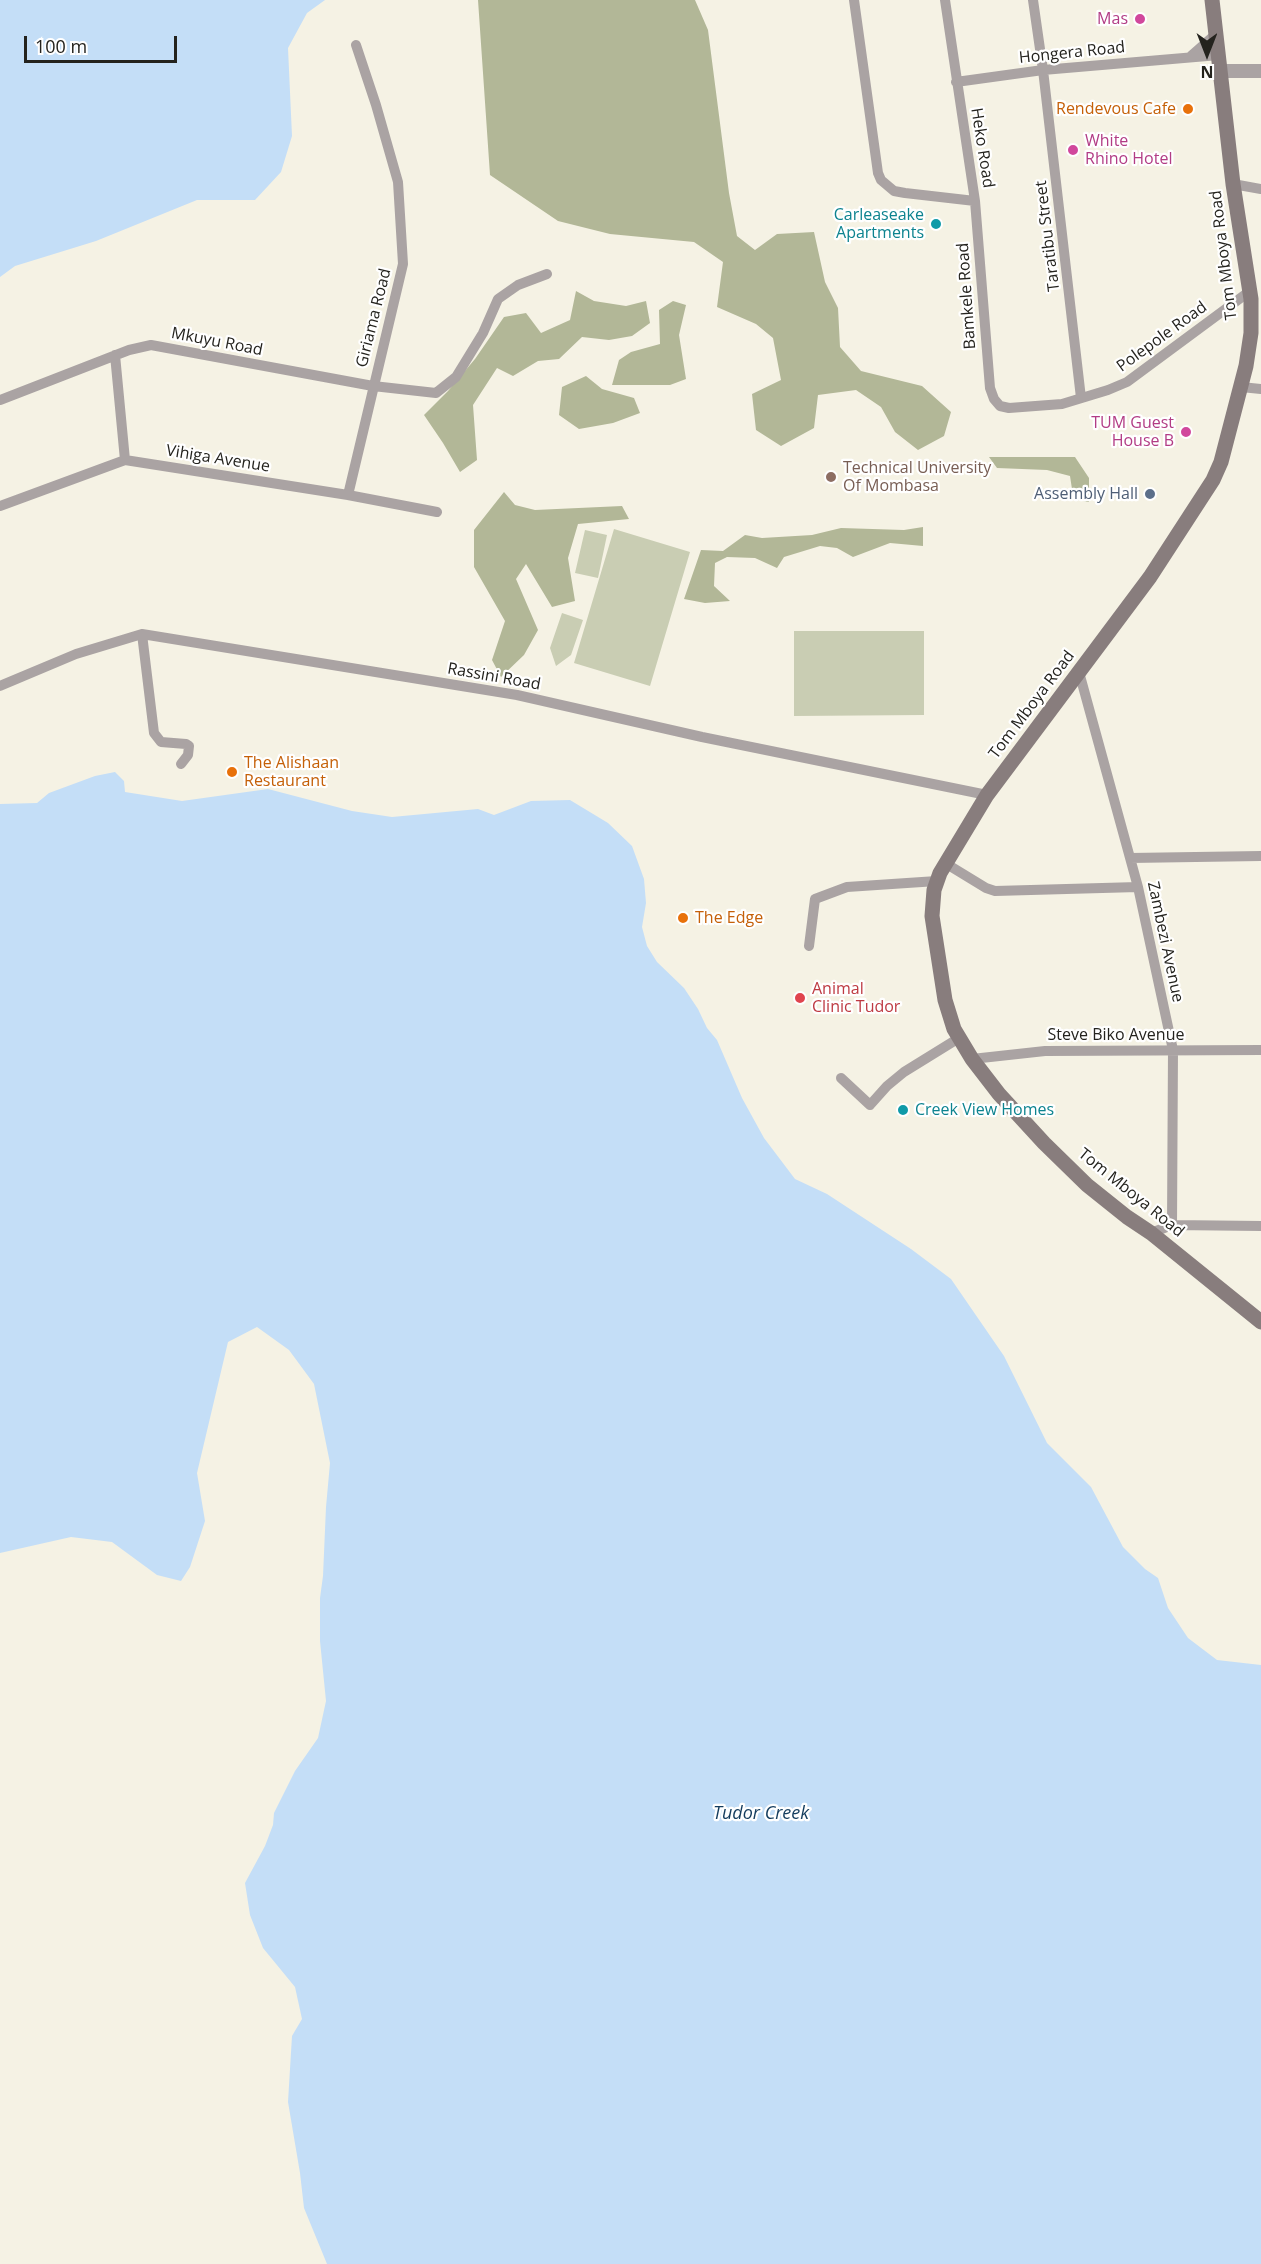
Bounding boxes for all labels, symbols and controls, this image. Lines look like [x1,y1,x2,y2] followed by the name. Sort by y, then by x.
[1097,9,1128,29] place label: Mas
[1133,12,1147,26] marker: Mas
[27,24,180,62] scale bar
[1177,24,1237,84] north arrow
[35,34,87,58] text: 100 m
[1018,38,1126,68] street label: Hongera Road
[1201,61,1214,83] text: N
[1056,99,1176,119] place label: Rendevous Cafe
[1181,102,1195,116] marker: Rendevous Cafe
[966,106,998,190] street label: Heko Road
[1085,131,1172,169] place label: White Rhino Hotel
[1066,143,1080,157] marker: White Rhino Hotel
[1032,180,1064,292] street label: Taratibu Street
[1207,189,1241,321] street label: Tom Mboya Road
[834,205,924,243] place label: Carleaseake Apartments
[929,217,943,231] marker: Carleaseake Apartments
[954,242,980,350] street label: Bamkele Road
[352,267,396,369] street label: Giriama Road
[1113,298,1211,376] street label: Polepole Road
[170,324,264,360] street label: Mkuyu Road
[1091,413,1174,451] place label: TUM Guest House B
[1179,425,1193,439] marker: TUM Guest House B
[165,441,271,477] street label: Vihiga Avenue
[843,458,991,496] place label: Technical University Of Mombasa
[824,470,838,484] marker: Technical University Of Mombasa
[1034,484,1138,504] place label: Assembly Hall
[1143,487,1157,501] marker: Assembly Hall
[985,647,1079,763] street label: Tom Mboya Road
[446,659,542,695] street label: Rassini Road
[244,753,339,791] place label: The Alishaan Restaurant
[225,765,239,779] marker: The Alishaan Restaurant
[1143,880,1187,1004] street label: Zambezi Avenue
[695,908,763,928] place label: The Edge
[676,911,690,925] marker: The Edge
[812,979,900,1017] place label: Animal Clinic Tudor
[793,991,807,1005] marker: Animal Clinic Tudor
[1048,1025,1184,1045] street label: Steve Biko Avenue
[915,1100,1054,1120] place label: Creek View Homes
[896,1103,910,1117] marker: Creek View Homes
[1074,1144,1188,1242] street label: Tom Mboya Road
[713,1803,809,1825] water label: Tudor Creek

